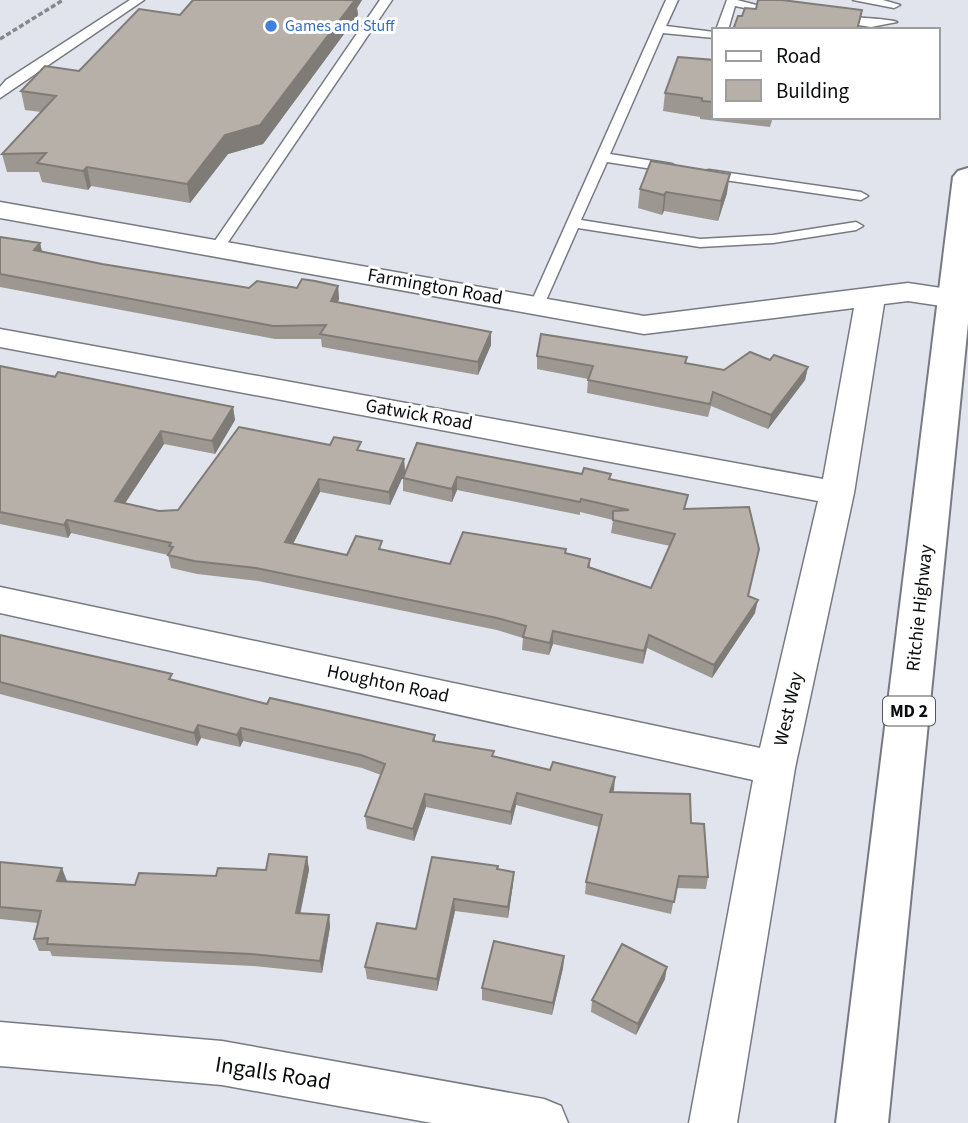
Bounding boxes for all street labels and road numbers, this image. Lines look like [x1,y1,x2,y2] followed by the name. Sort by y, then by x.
[365,262,505,312] street label: Farmington Road
[363,392,475,438] street label: Gatwick Road
[900,543,940,673] street label: Ritchie Highway
[324,658,452,710] street label: Houghton Road
[767,669,811,749] street label: West Way
[883,696,935,726] road number: MD 2
[213,1048,333,1098] street label: Ingalls Road

